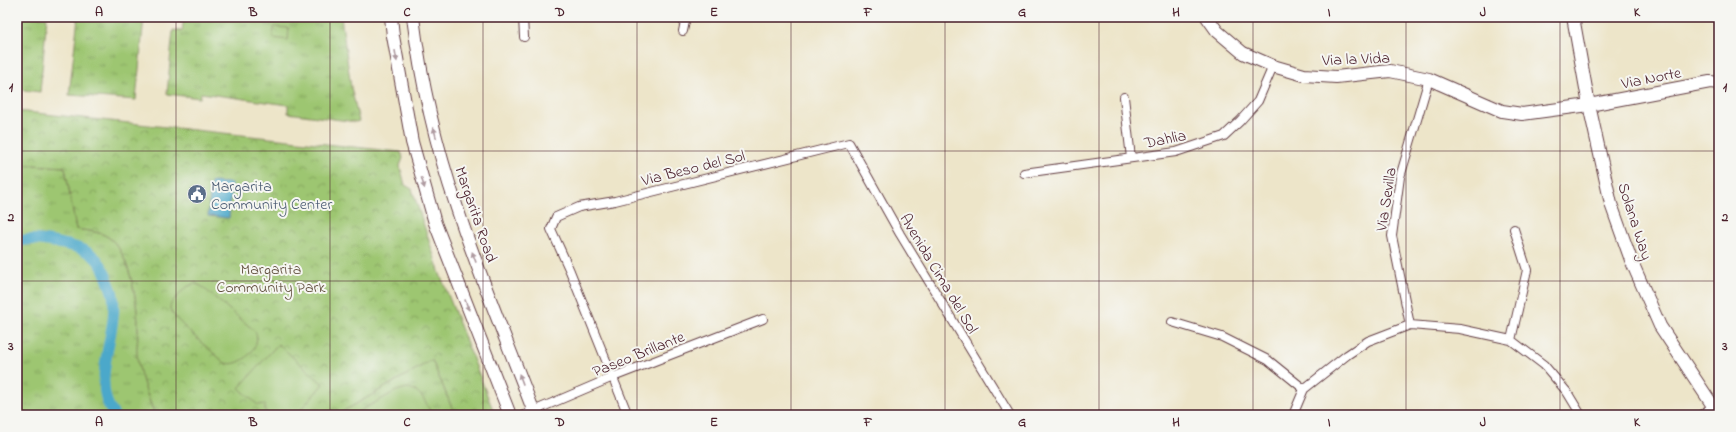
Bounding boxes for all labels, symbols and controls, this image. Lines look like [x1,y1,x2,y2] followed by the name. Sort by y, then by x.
[95,3,103,22] text: A
[248,3,258,22] text: B
[403,3,411,22] text: C
[554,3,565,22] text: D
[710,3,718,22] text: E
[863,3,873,22] text: F
[1018,3,1026,22] text: G
[1172,3,1180,22] text: H
[1327,3,1331,22] text: I
[1480,3,1486,22] text: J
[1634,3,1641,22] text: K
[1321,47,1390,73] street label: Via la Vida
[393,50,399,62] one-way arrow
[1618,61,1684,97] street label: Via Norte
[9,78,14,97] text: 1
[1723,78,1728,97] text: 1
[1141,124,1188,156] street label: Dahlia
[432,127,438,140] one-way arrow
[638,144,748,194] street label: Via Beso del Sol
[448,164,503,266] street label: Margarita Road
[1370,166,1404,234] street label: Via Sevilla
[211,175,332,217] place label: Margarita Community Center
[420,177,426,189] one-way arrow
[1610,180,1658,263] street label: Solana Way
[186,183,208,205] public building icon: Margarita Community Center
[7,208,15,227] text: 2
[1721,208,1729,227] text: 2
[893,209,984,339] street label: Avenida Cima del Sol
[471,251,477,263] one-way arrow
[217,258,326,300] park label: Margarita Community Park
[464,300,470,312] one-way arrow
[589,325,689,384] street label: Paseo Brillante
[7,337,14,356] text: 3
[1721,337,1728,356] text: 3
[517,372,523,384] one-way arrow
[95,413,103,432] text: A
[248,413,258,432] text: B
[403,413,411,432] text: C
[554,413,565,432] text: D
[710,413,718,432] text: E
[863,413,873,432] text: F
[1018,413,1026,432] text: G
[1172,413,1180,432] text: H
[1327,413,1331,432] text: I
[1480,413,1486,432] text: J
[1634,413,1641,432] text: K

